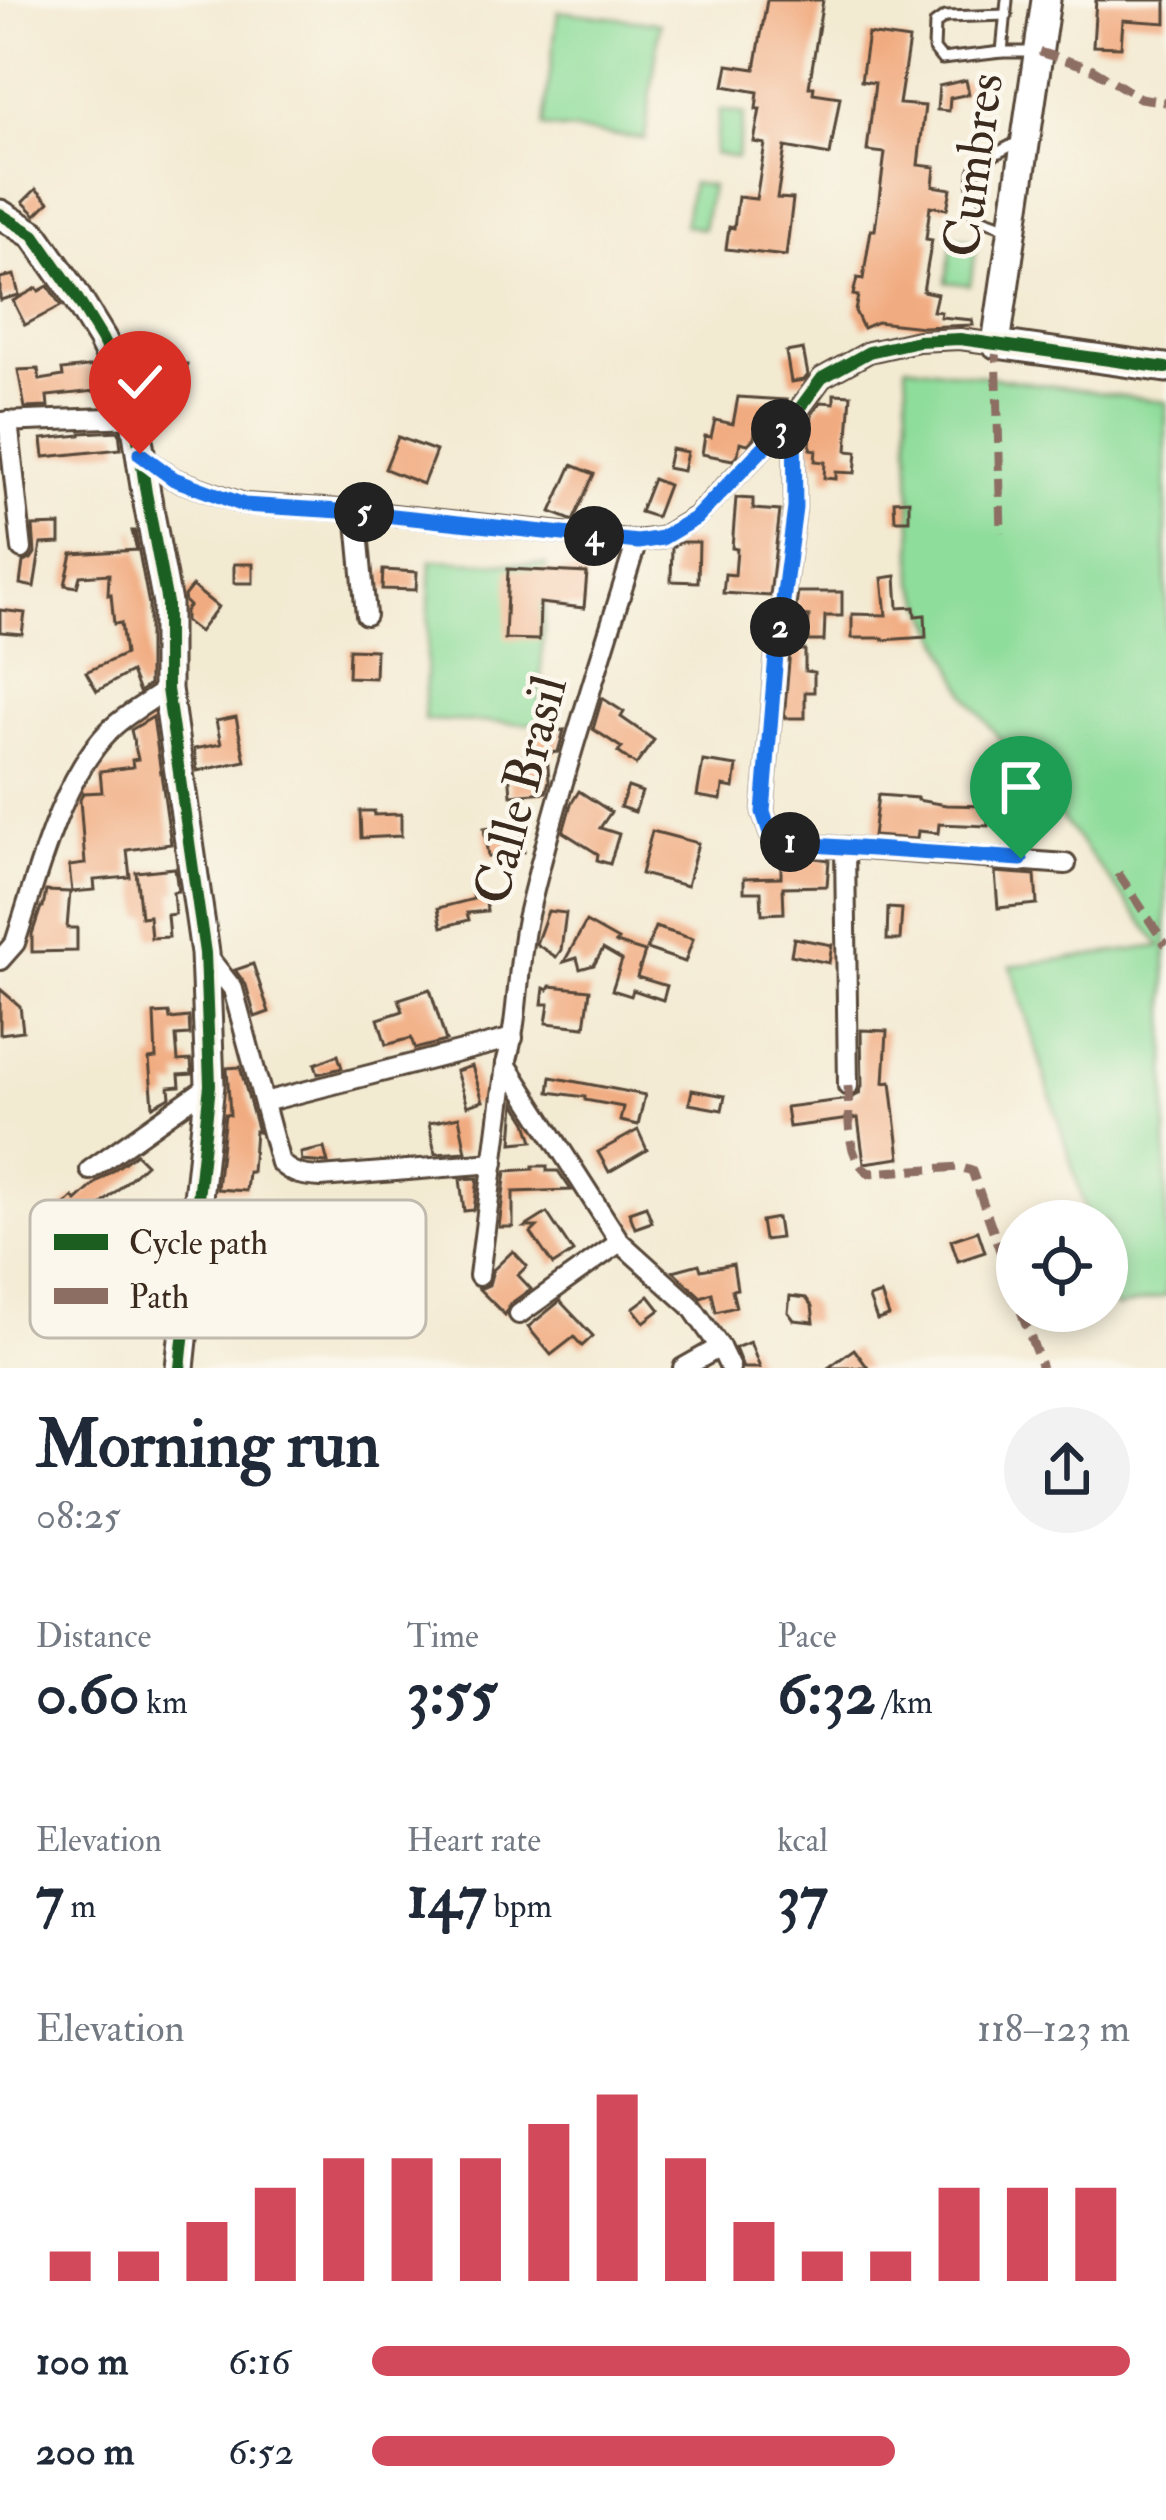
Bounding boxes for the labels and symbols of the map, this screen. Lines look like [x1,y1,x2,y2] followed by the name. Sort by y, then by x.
[929,69,1019,261] street label: Cumbres
[89,331,191,454] pin
[751,399,811,459] pin: 3
[334,482,394,542] pin: 5
[564,506,624,566] pin: 4
[750,597,810,657] pin: 2
[460,669,582,911] street label: Calle Brasil
[970,736,1072,859] pin
[760,812,820,872] pin: 1
[30,1200,426,1338] legend
[129,1223,268,1265] text: Cycle path
[129,1277,189,1318] text: Path

